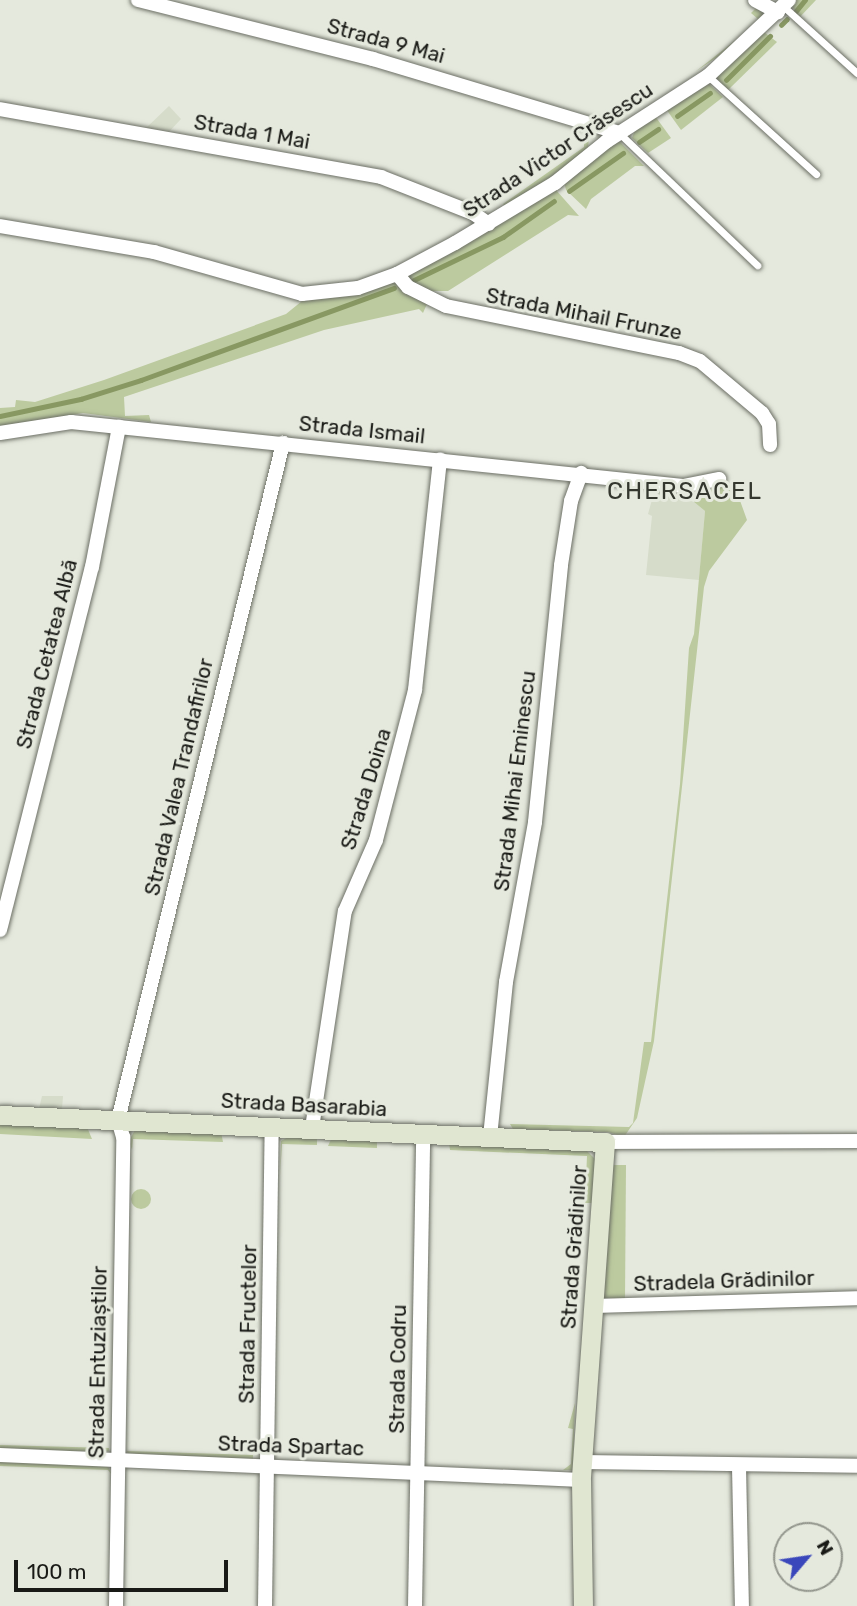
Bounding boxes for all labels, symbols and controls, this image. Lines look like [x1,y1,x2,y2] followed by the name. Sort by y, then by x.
[324,13,448,69] street label: Strada 9 Mai
[458,77,658,223] street label: Strada Victor Crăsescu
[192,109,312,155] street label: Strada 1 Mai
[484,283,684,345] street label: Strada Mihail Frunze
[298,411,426,449] street label: Strada Ismail
[608,478,762,506] district label: CHERSACEL
[11,556,83,752] street label: Strada Cetatea Albă
[139,655,219,899] street label: Strada Valea Trandafirilor
[489,669,541,893] street label: Strada Mihai Eminescu
[336,725,396,853] street label: Strada Doina
[220,1088,388,1122] street label: Strada Basarabia
[556,1164,592,1330] street label: Strada Grădinilor
[234,1244,262,1404] street label: Strada Fructelor
[633,1265,815,1297] street label: Stradela Grădinilor
[84,1266,112,1458] street label: Strada Entuziaștilor
[384,1304,412,1434] street label: Strada Codru
[217,1431,365,1461] street label: Strada Spartac
[773,1522,843,1592] north arrow
[812,1536,838,1559] text: N
[18,1546,231,1590] scale bar
[27,1559,86,1584] text: 100 m

